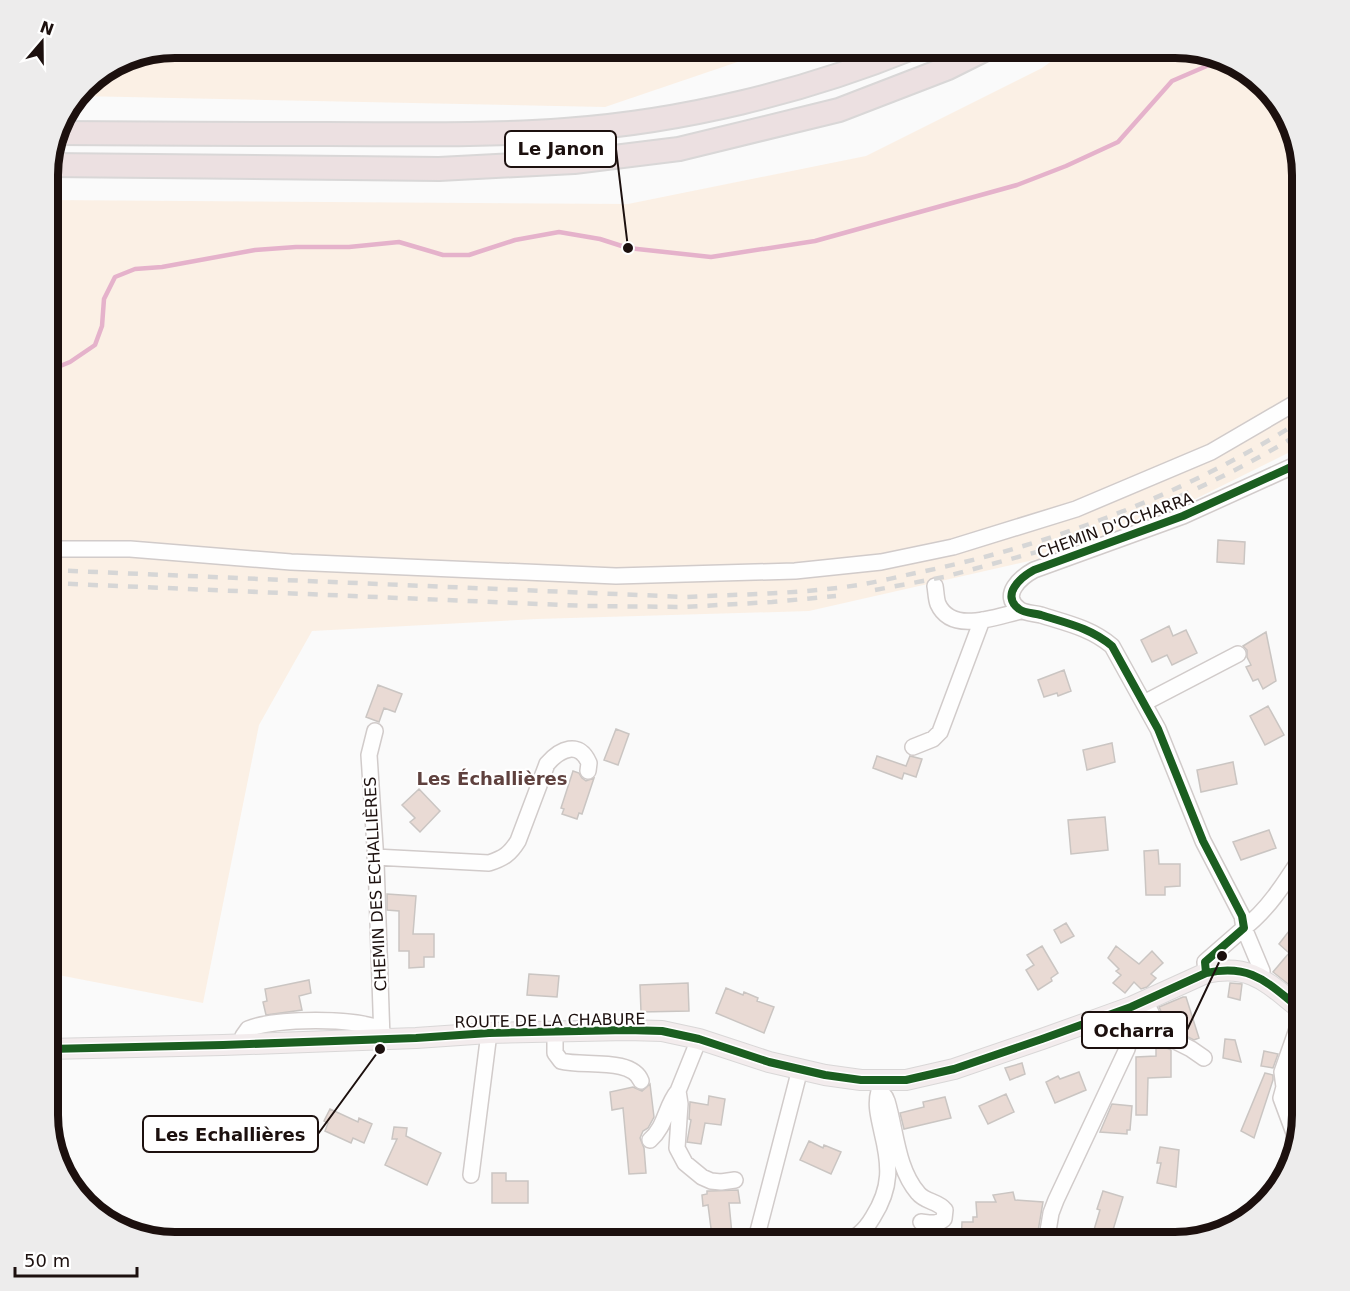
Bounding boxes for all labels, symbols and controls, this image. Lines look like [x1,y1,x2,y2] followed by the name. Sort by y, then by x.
[12,12,72,72] north arrow
[37,17,57,40] text: N
[505,131,616,167] callout: Le Janon
[518,138,604,159] text: Le Janon
[1034,488,1196,563] street label: CHEMIN D'OCHARRA
[416,768,568,789] district label: Les Échallières
[360,776,391,992] street label: CHEMIN DES ECHALLIÈRES
[454,1009,646,1032] street label: ROUTE DE LA CHABURE
[1082,1012,1187,1048] callout: Ocharra
[1094,1020,1174,1041] text: Ocharra
[143,1116,318,1152] callout: Les Echallières
[154,1124,306,1145] text: Les Echallières
[15,1240,136,1278] scale bar
[24,1250,70,1271] text: 50 m

